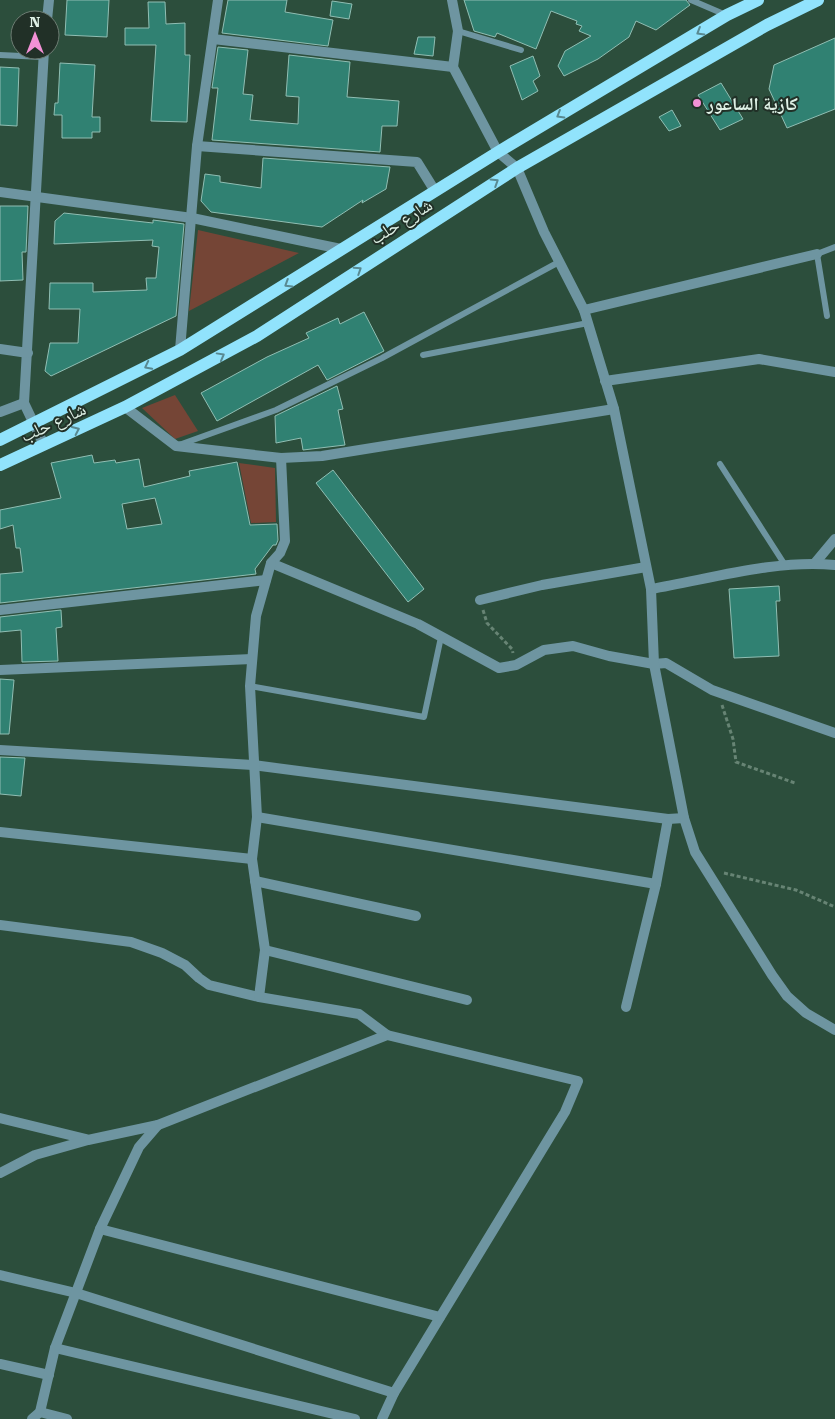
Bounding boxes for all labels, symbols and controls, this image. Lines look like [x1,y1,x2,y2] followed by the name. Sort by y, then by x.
[10,10,60,60] north arrow
[30,14,41,30] text: N
[696,26,705,36] one-way arrow
[706,93,798,114] place label: كازية الساعور
[691,97,703,109] marker: كازية الساعور
[556,109,565,119] one-way arrow
[490,179,499,189] one-way arrow
[366,194,436,249] street label: شارع حلب
[353,266,362,276] one-way arrow
[285,277,294,287] one-way arrow
[215,352,224,362] one-way arrow
[144,360,153,370] one-way arrow
[17,398,89,447] street label: شارع حلب
[71,426,80,436] one-way arrow

